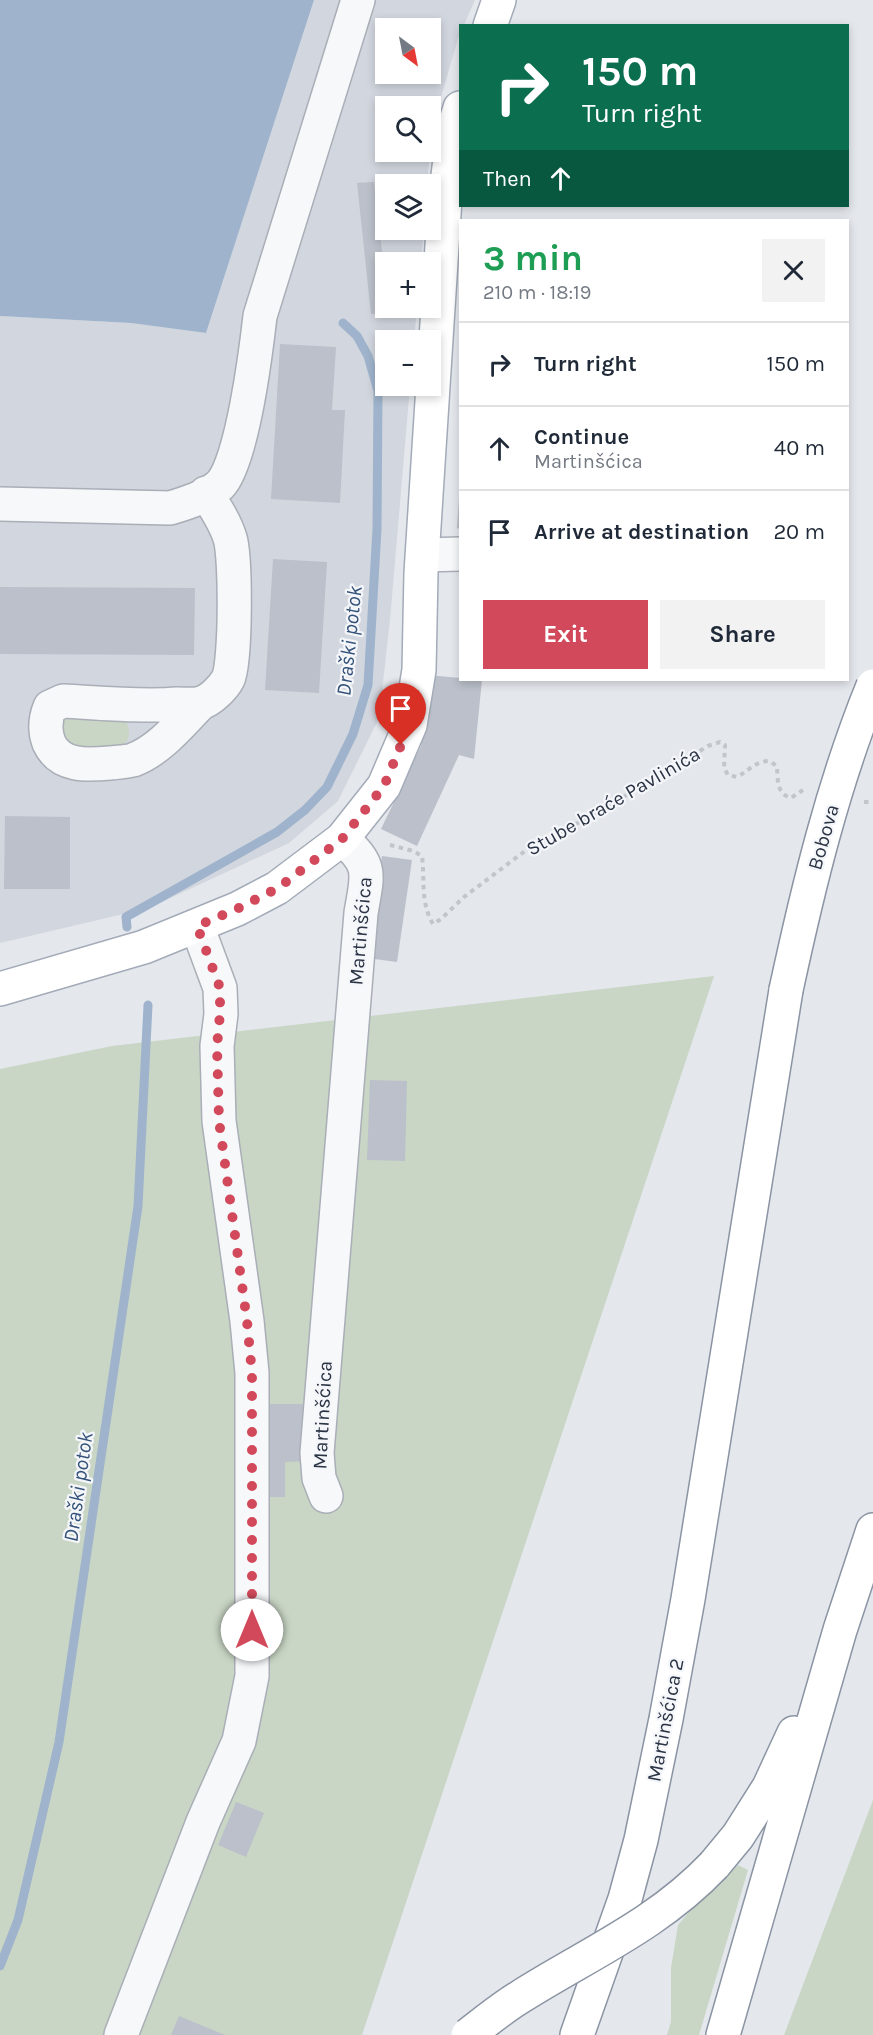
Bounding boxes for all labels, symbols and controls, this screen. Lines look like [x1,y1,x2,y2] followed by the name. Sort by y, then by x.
[375,18,441,84] north arrow
[375,18,441,396] map controls
[582,46,698,96] text: 150 m
[483,48,561,126] icon: right
[375,96,441,162] button: search
[582,97,702,129] text: Turn right
[544,162,577,195] icon: ahead
[483,166,532,192] text: Then
[375,174,441,240] button: layers
[483,237,583,279] text: 3 min
[762,239,825,302] button: close
[375,252,441,318] button: +
[483,281,591,304] text: 210 m · 18:19
[375,330,441,396] button: −
[483,348,516,381] icon: right
[534,351,637,377] text: Turn right
[766,351,825,377] text: 150 m
[534,424,629,450] text: Continue
[483,432,516,465] icon: ahead
[774,435,825,461] text: 40 m
[534,450,643,473] text: Martinšćica
[483,516,516,549] icon: arrive
[534,519,749,545] text: Arrive at destination
[773,519,825,545] text: 20 m
[331,584,367,697] water label: Draški potok
[483,600,648,669] button: Exit
[660,600,825,669] button: Share
[375,683,426,745] pin
[384,692,417,725] icon: arrive
[522,742,704,861] street label: Stube braće Pavlinića
[803,802,844,873] street label: Bobova
[344,876,377,986] street label: Martinšćica
[308,1360,337,1470] street label: Martinšćica
[58,1430,98,1543] water label: Draški potok
[220,1598,284,1662] position arrow
[642,1656,689,1784] street label: Martinšćica 2

